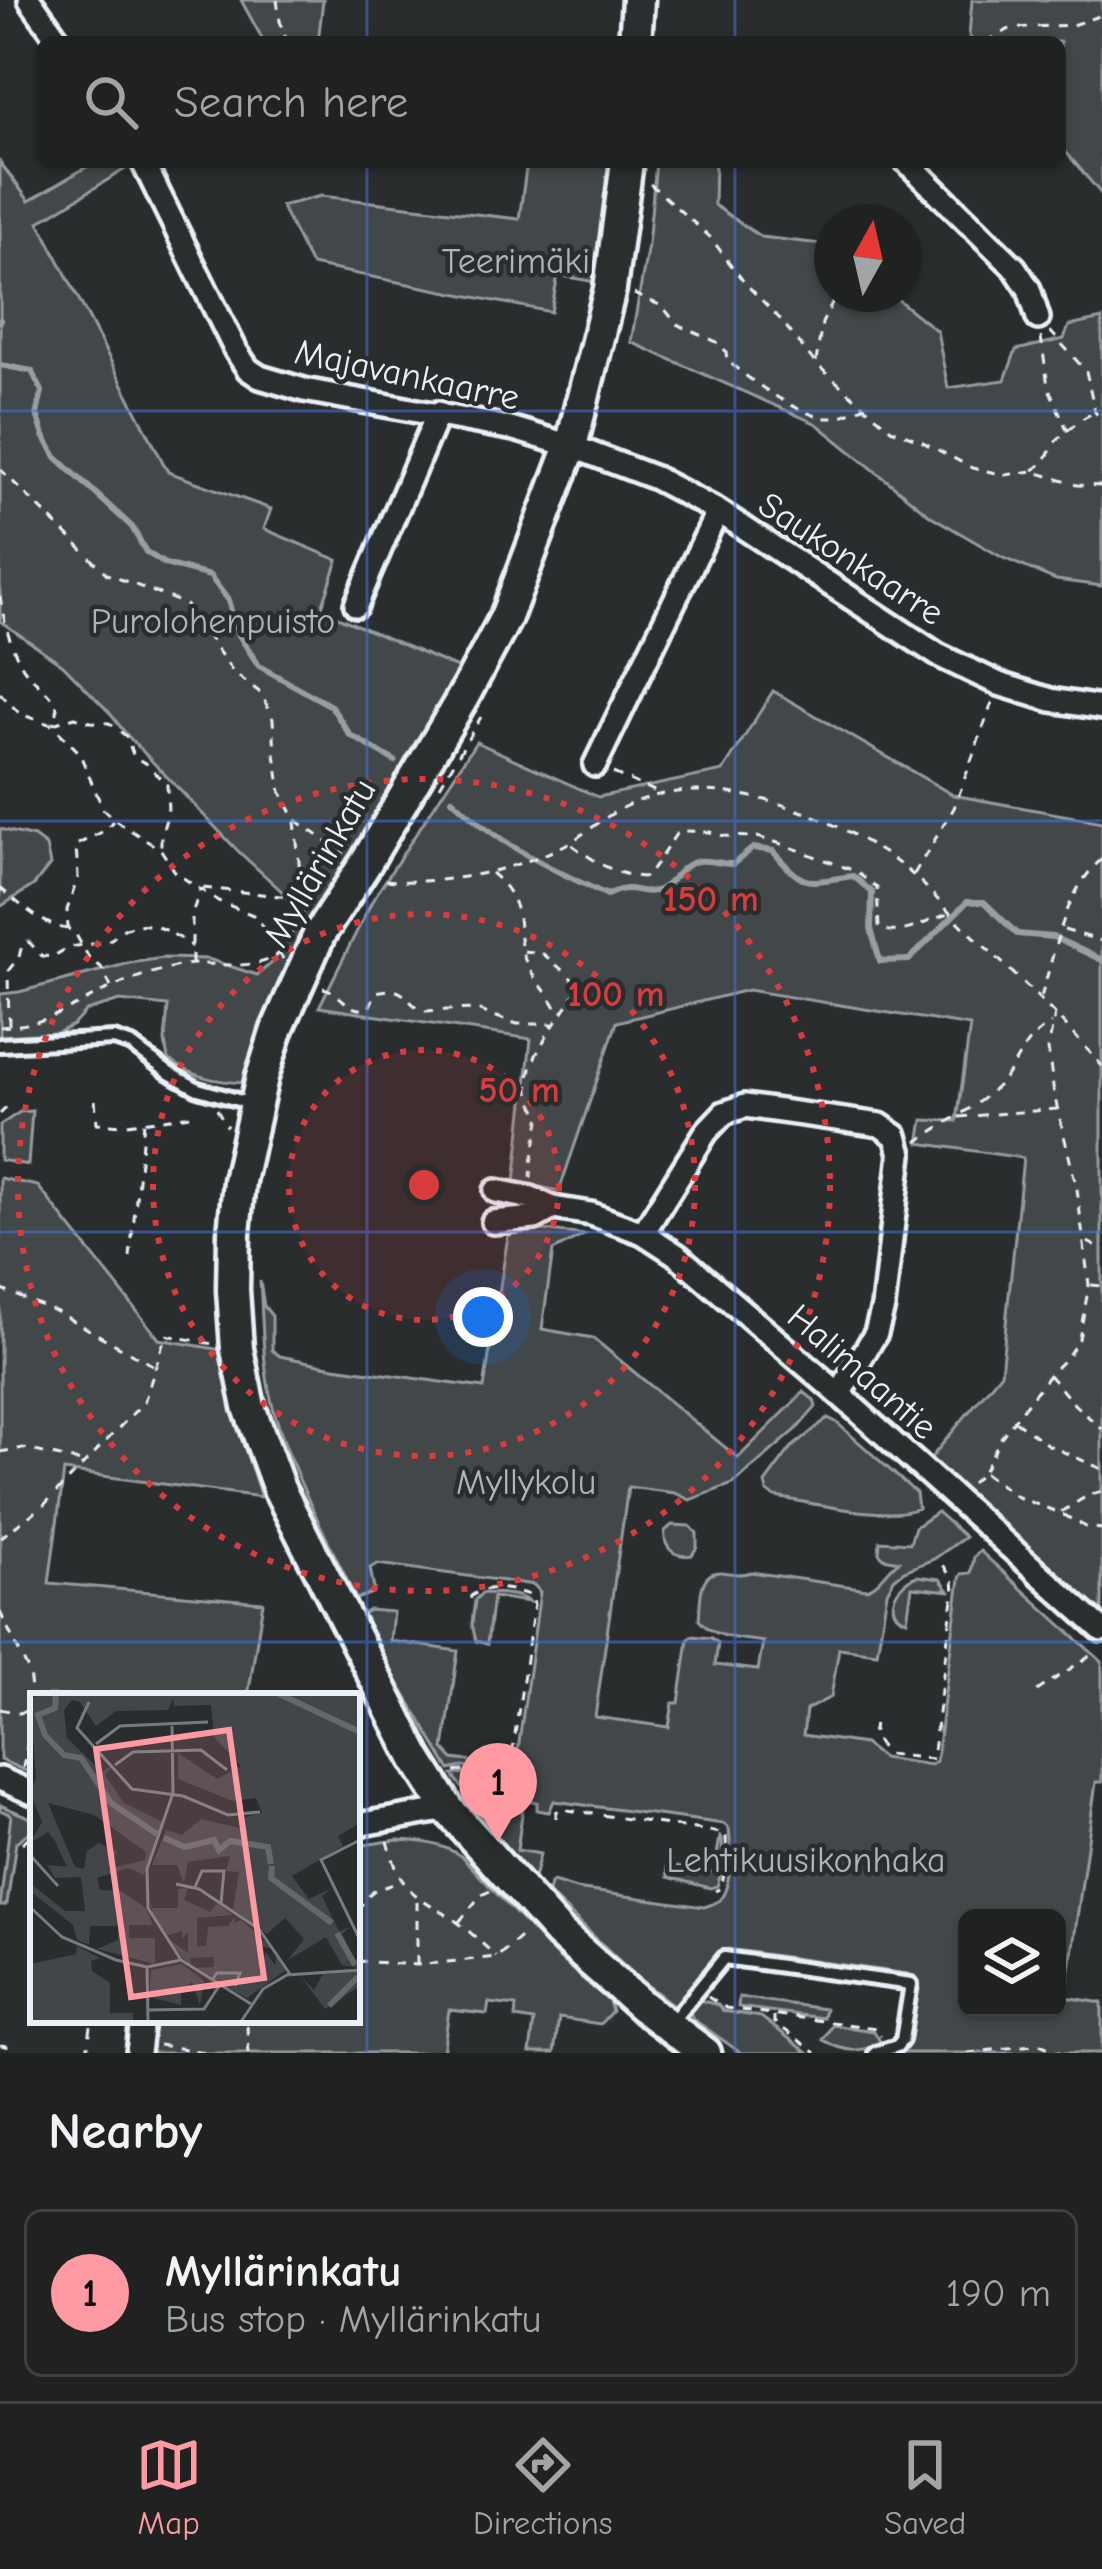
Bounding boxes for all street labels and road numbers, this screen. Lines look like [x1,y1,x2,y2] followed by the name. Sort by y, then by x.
[291,331,523,419] street label: Majavankaarre
[751,484,951,634] street label: Saukonkaarre
[256,772,384,954] street label: Myllärinkatu
[779,1296,945,1448] street label: Halimaantie

